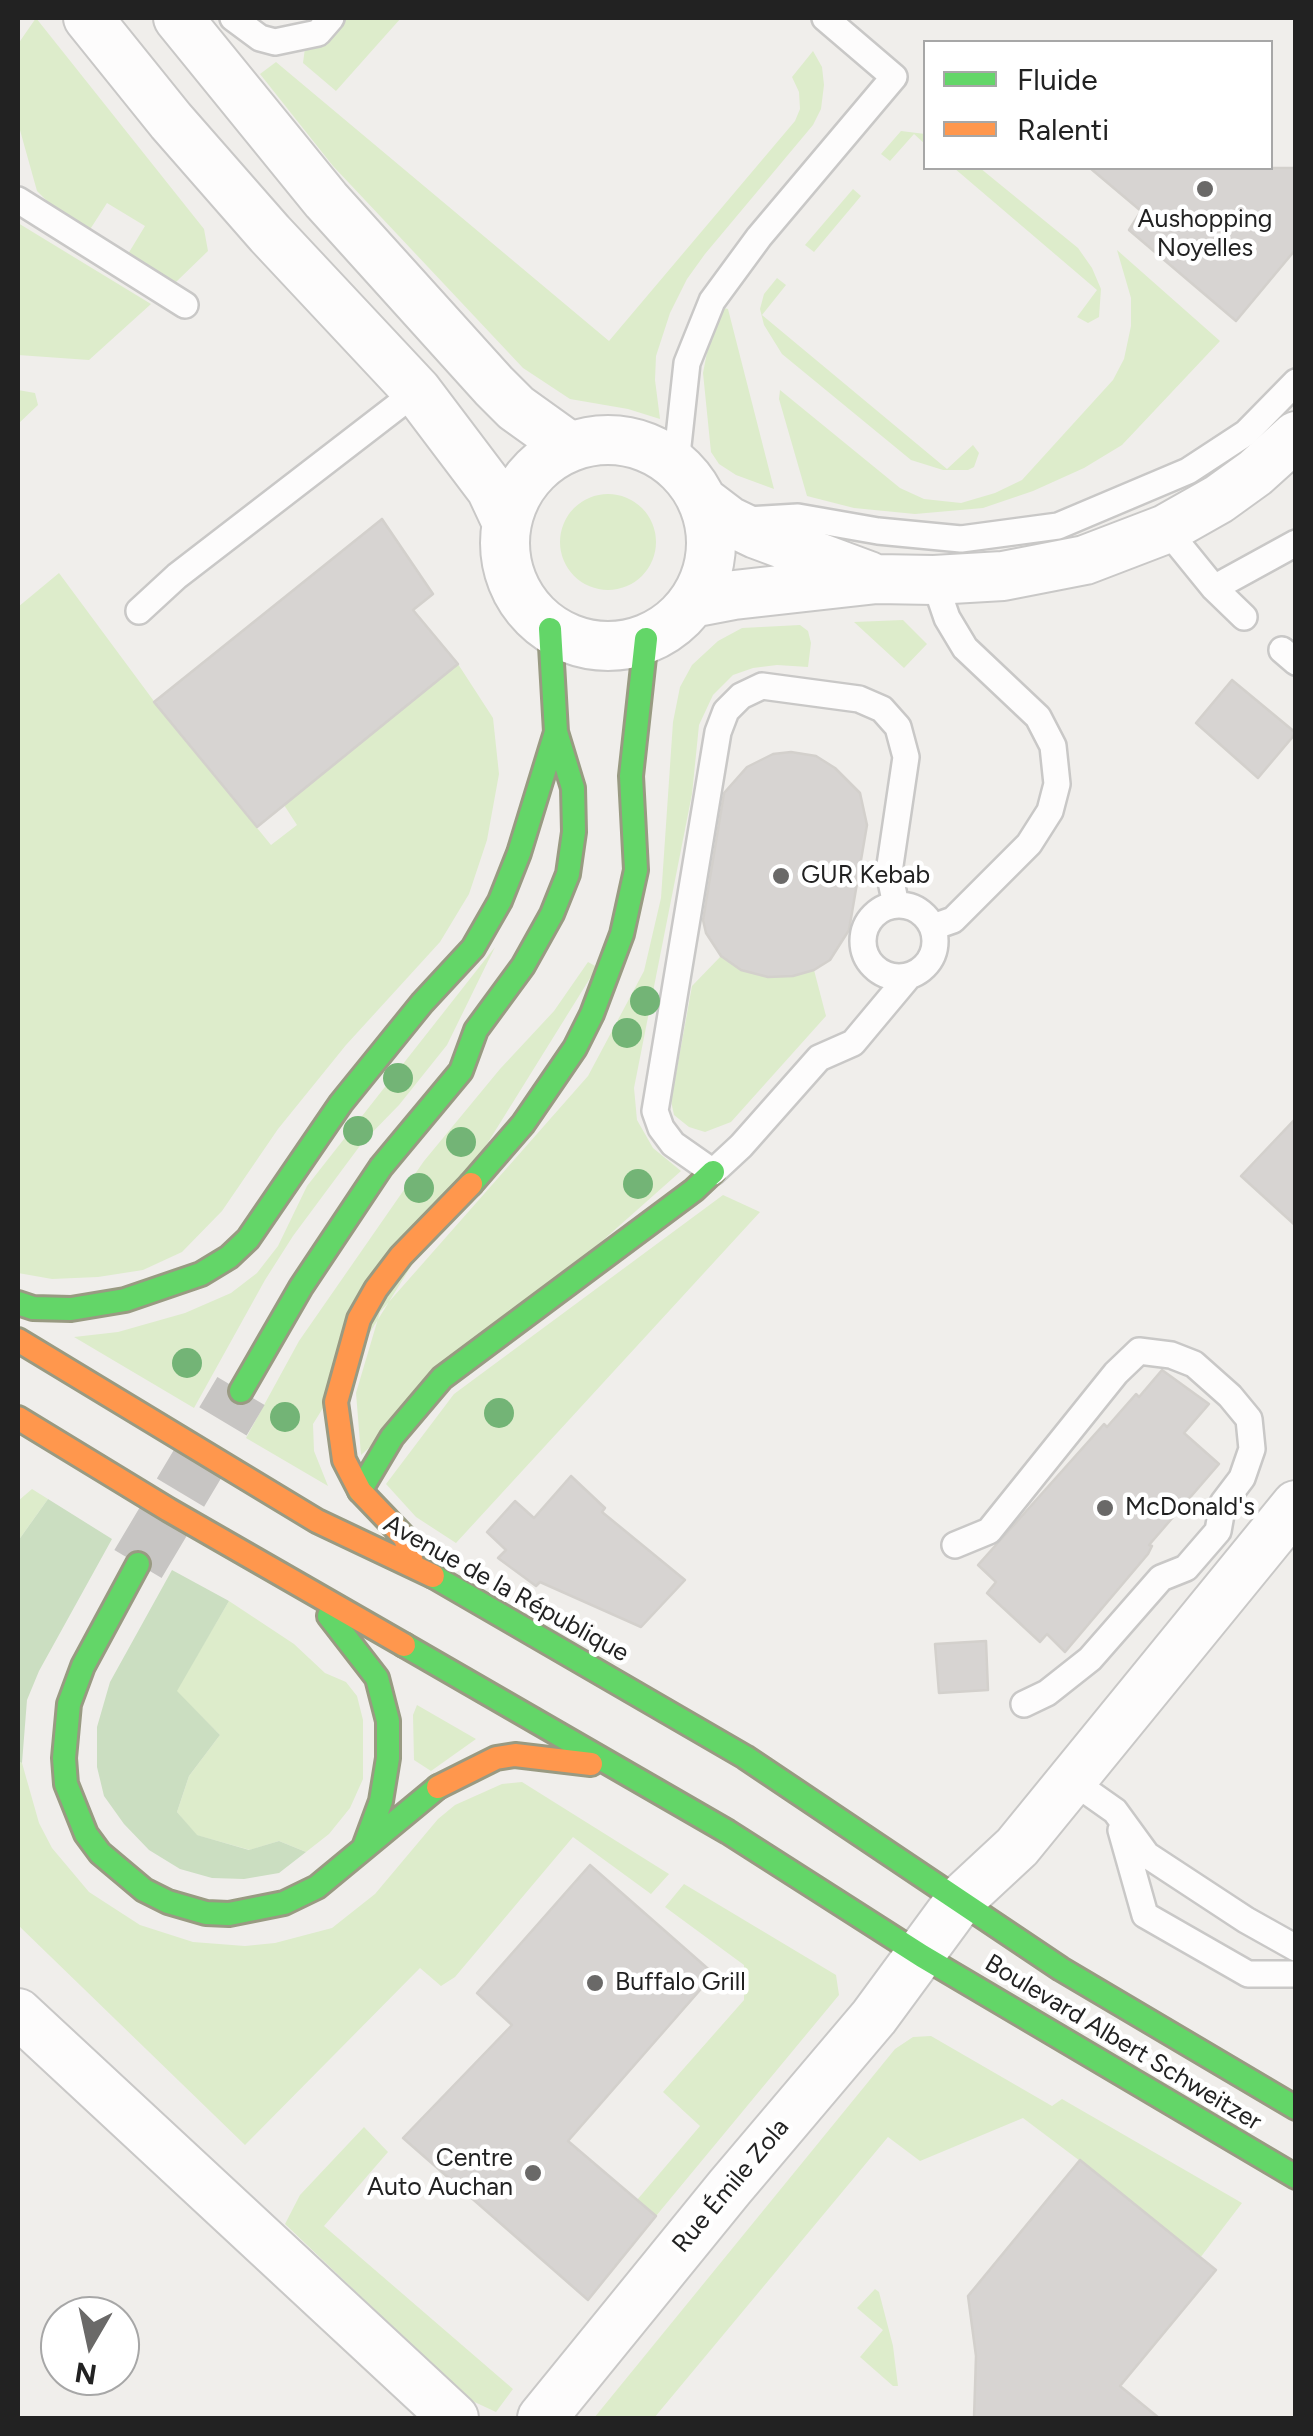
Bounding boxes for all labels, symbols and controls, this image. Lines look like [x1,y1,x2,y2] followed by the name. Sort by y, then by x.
[923,40,1273,170] legend
[1017,61,1098,98] text: Fluide
[1017,111,1109,148] text: Ralenti
[1194,178,1216,200] marker: Aushopping Noyelles
[1138,205,1272,264] place label: Aushopping Noyelles
[801,861,930,891] place label: GUR Kebab
[770,865,792,887] marker: GUR Kebab
[1125,1493,1255,1523] place label: McDonald's
[1094,1497,1116,1519] marker: McDonald's
[378,1509,634,1669] street label: Avenue de la République
[979,1948,1267,2138] street label: Boulevard Albert Schweitzer
[615,1968,746,1998] place label: Buffalo Grill
[584,1972,606,1994] marker: Buffalo Grill
[666,2113,796,2259] street label: Rue Émile Zola
[367,2144,513,2203] place label: Centre Auto Auchan
[522,2162,544,2184] marker: Centre Auto Auchan
[40,2296,140,2396] north arrow
[72,2355,99,2392] text: N

